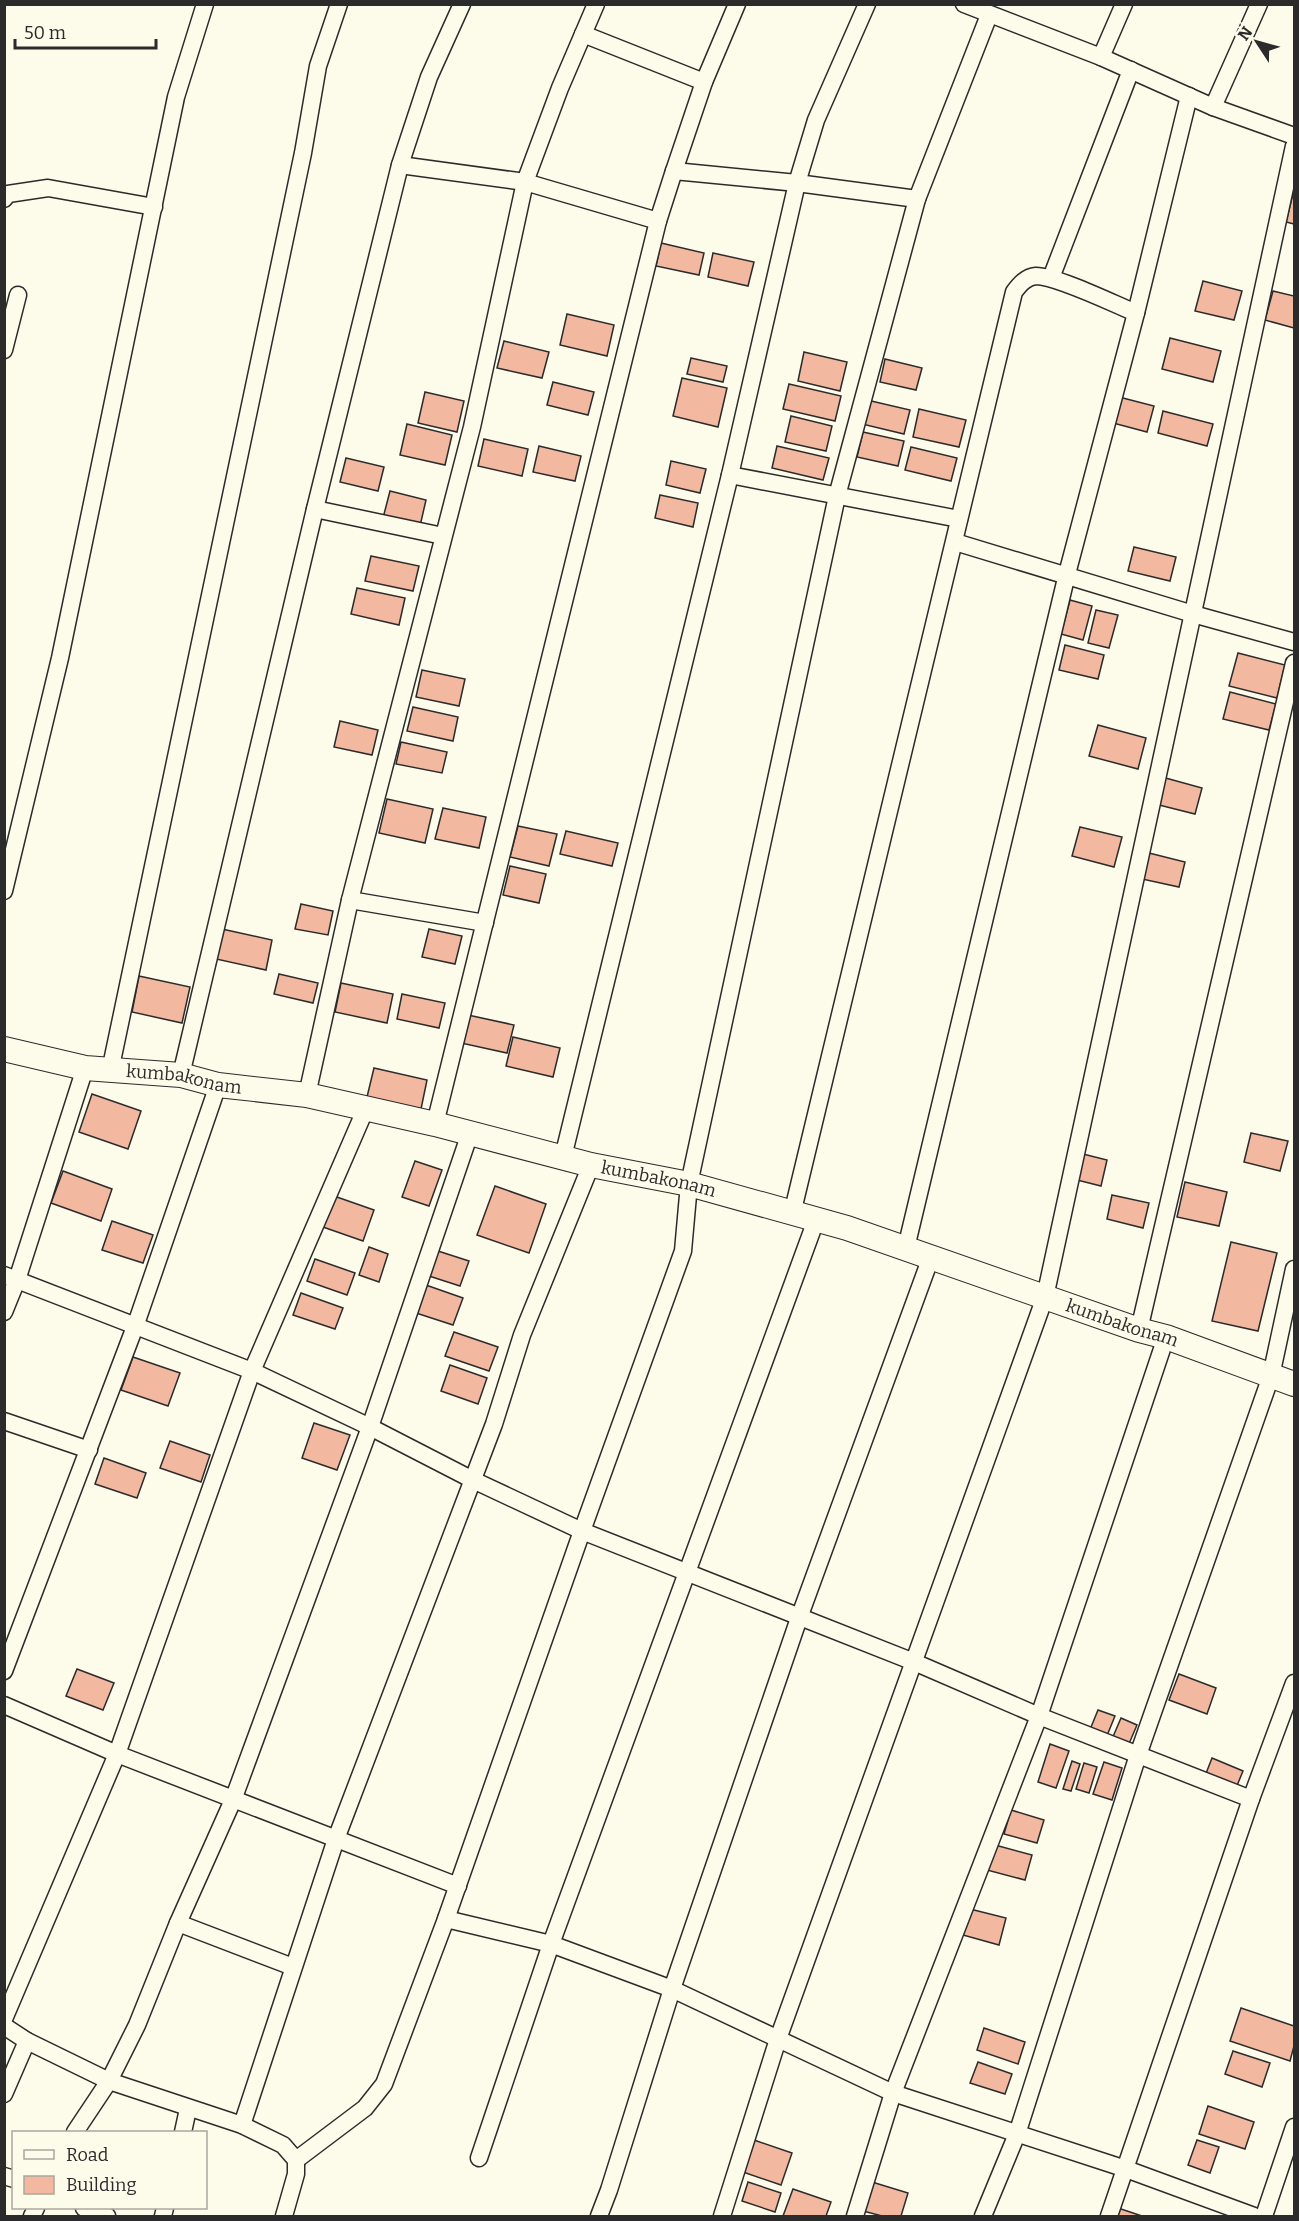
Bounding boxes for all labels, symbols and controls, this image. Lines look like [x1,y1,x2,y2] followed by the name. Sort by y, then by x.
[15,12,156,50] scale bar
[1227,12,1287,72] north arrow
[24,22,66,44] text: 50 m
[1234,23,1257,44] text: N
[125,1060,243,1099] street label: kumbakonam
[599,1156,719,1202] street label: kumbakonam
[1063,1294,1182,1352] street label: kumbakonam
[12,2131,207,2209] legend
[66,2144,109,2166] text: Road
[66,2174,137,2196] text: Building

